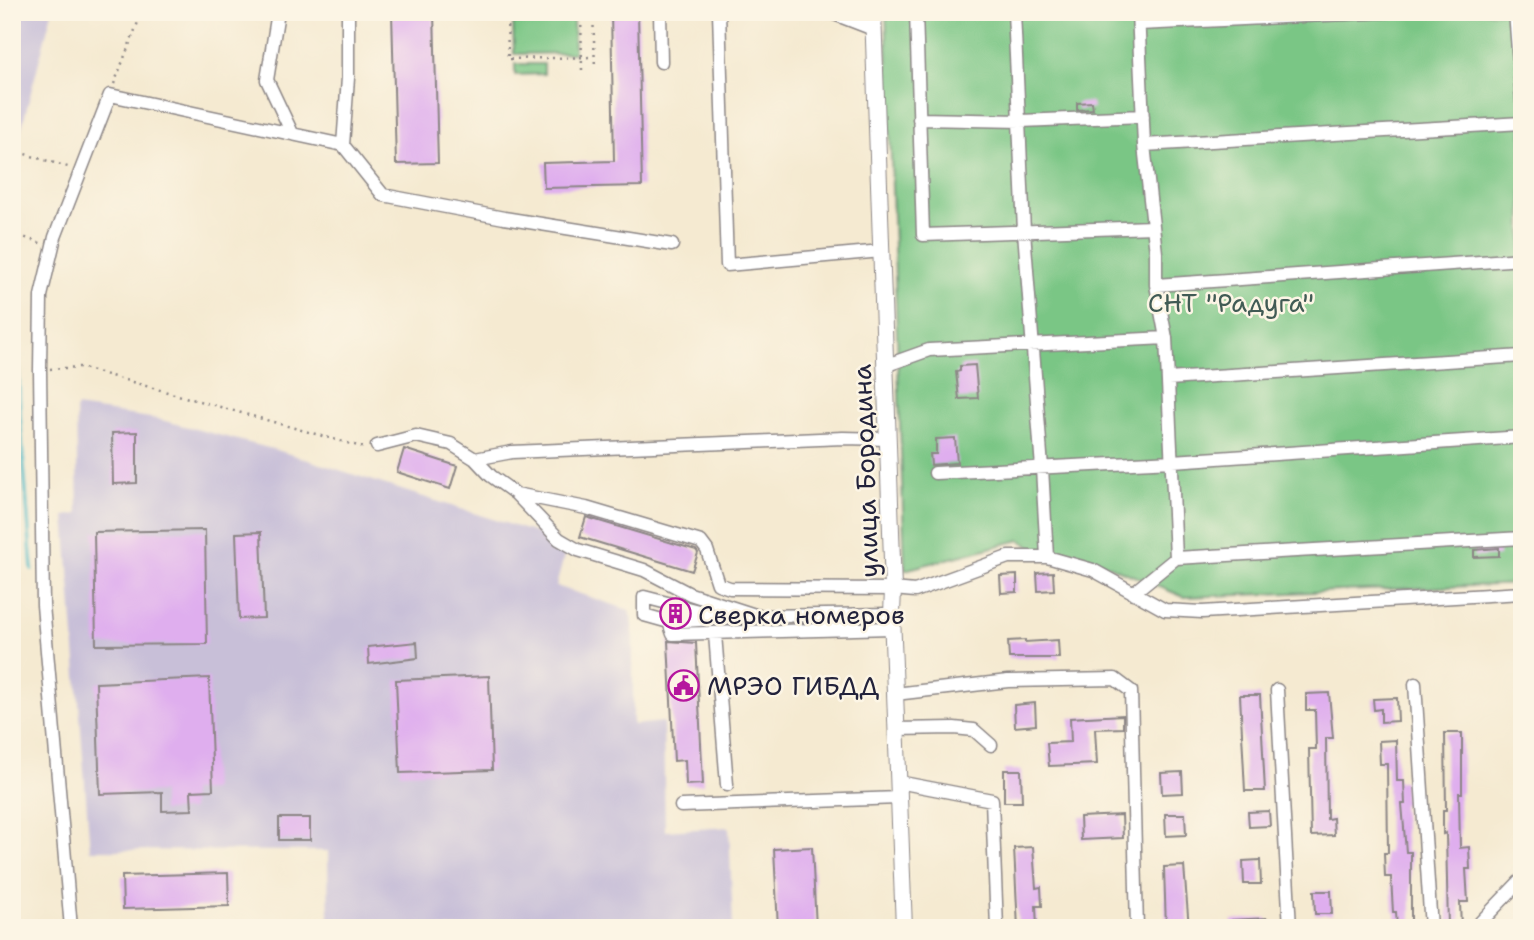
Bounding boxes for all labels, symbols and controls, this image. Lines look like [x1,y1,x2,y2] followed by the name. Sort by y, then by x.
[1148,285,1314,320] park label: СНТ "Радуга"
[844,364,886,578] street label: улица Бородина
[658,597,692,631] building icon: Сверка номеров
[698,597,905,632] place label: Сверка номеров
[667,668,701,702] public building icon: МРЭО ГИБДД
[707,668,880,703] place label: МРЭО ГИБДД

